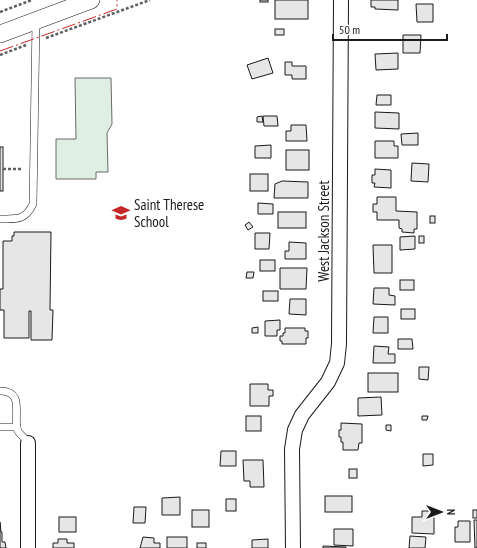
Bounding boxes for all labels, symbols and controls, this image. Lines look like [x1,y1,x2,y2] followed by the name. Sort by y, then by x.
[333,16,447,42] scale bar
[339,22,360,37] text: 50 m
[314,180,333,282] street label: West Jackson Street
[134,195,204,231] place label: Saint Therese School
[111,203,131,223] school or university icon: Saint Therese School
[421,492,461,532] north arrow
[444,509,458,515] text: N

